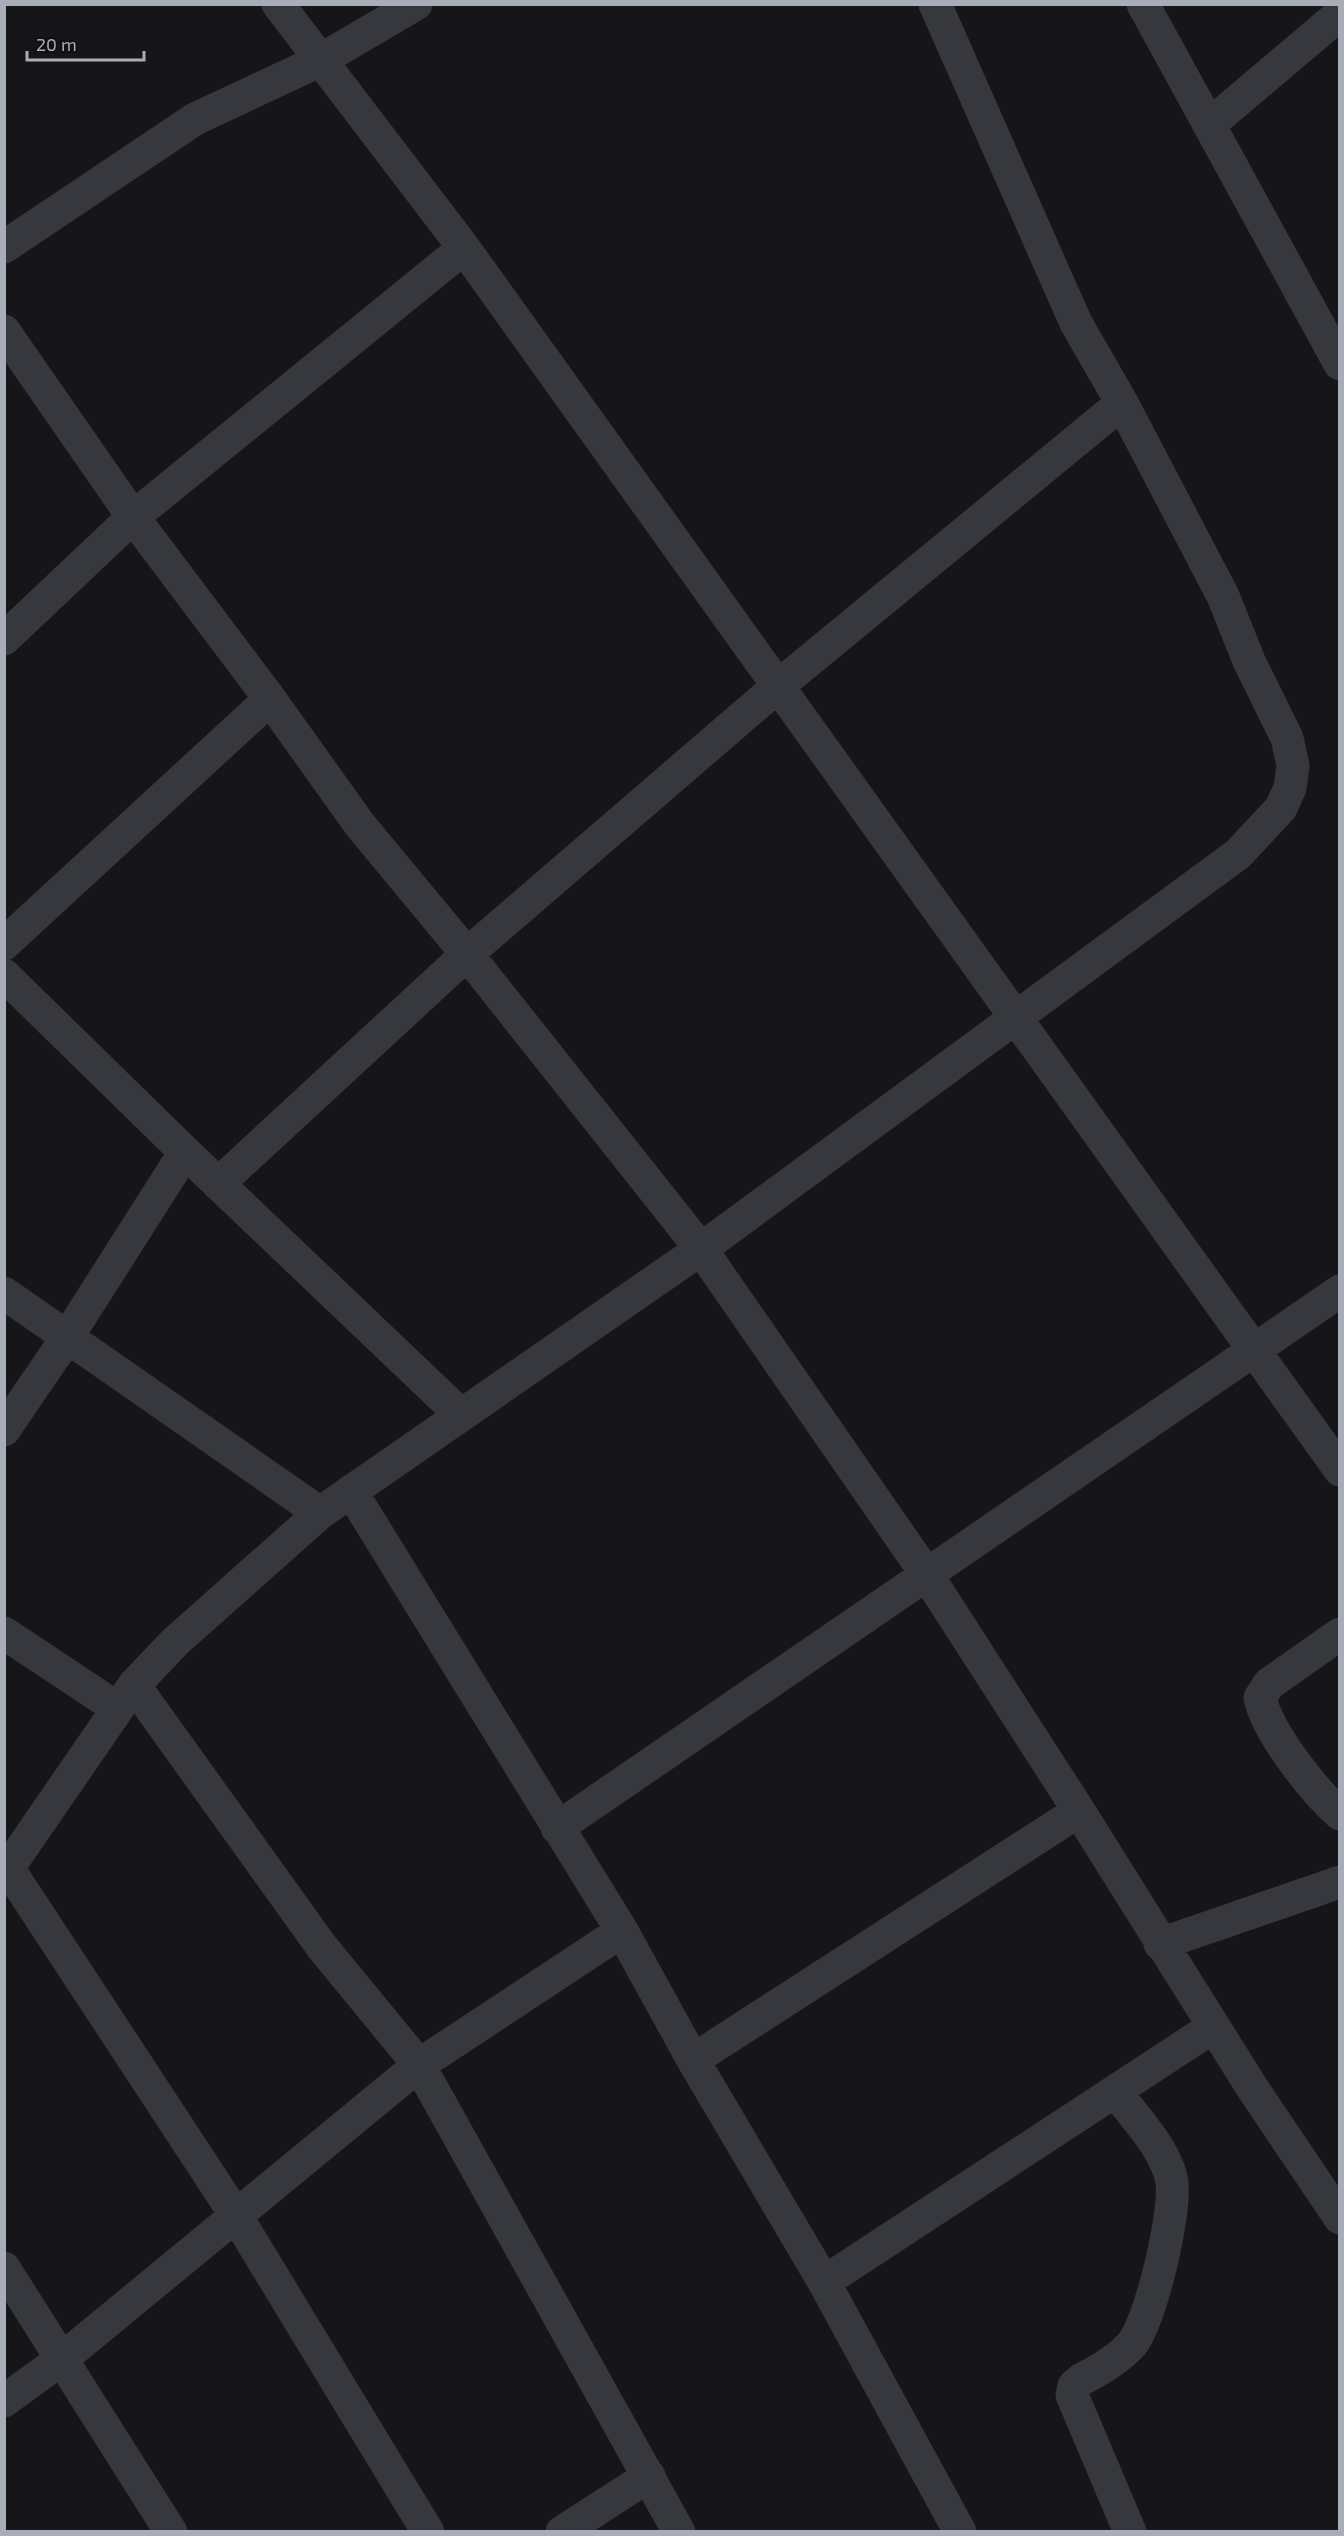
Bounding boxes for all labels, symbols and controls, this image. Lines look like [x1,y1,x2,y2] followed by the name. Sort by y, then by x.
[27,24,144,62] scale bar
[36,33,77,55] text: 20 m

